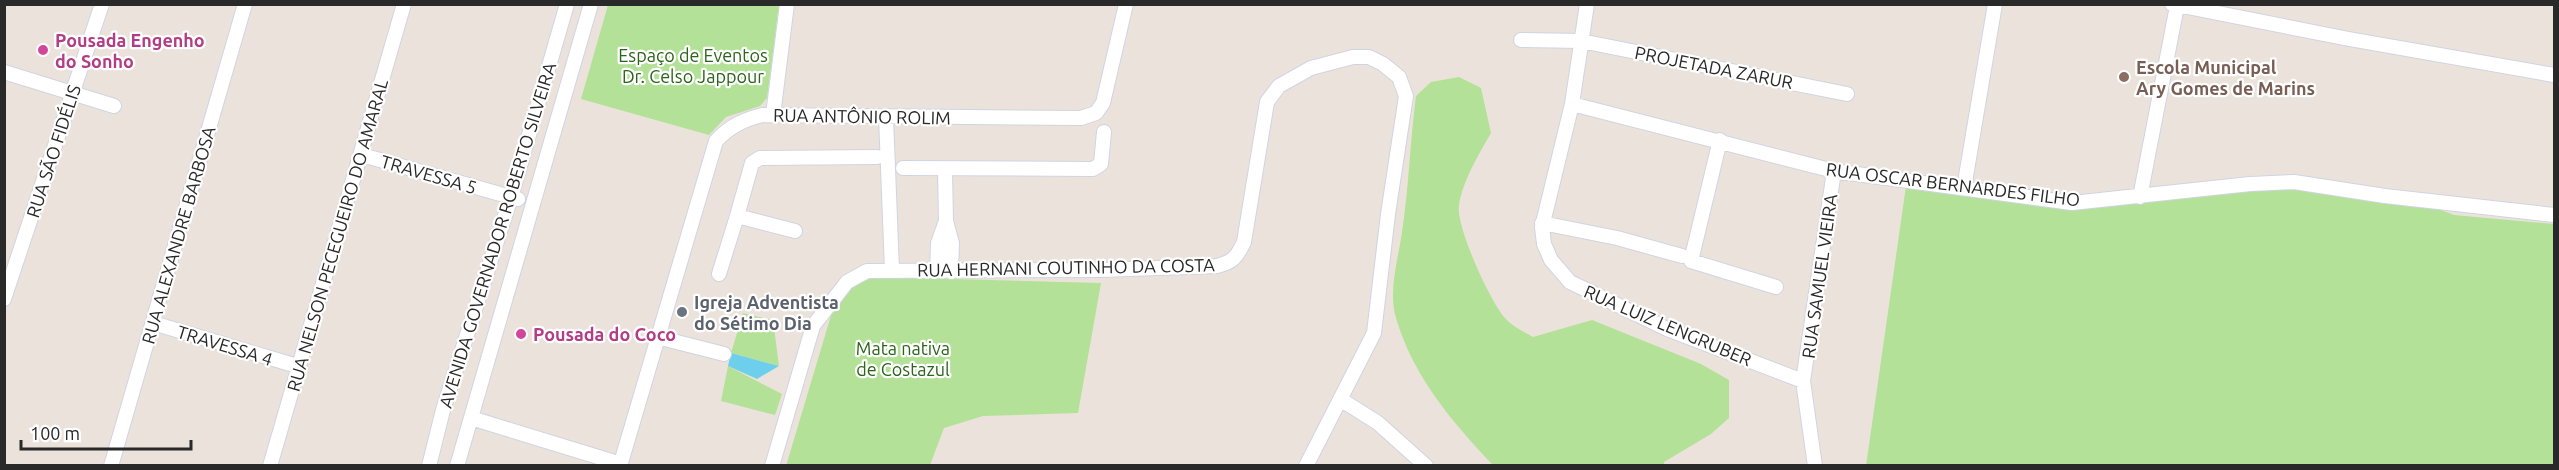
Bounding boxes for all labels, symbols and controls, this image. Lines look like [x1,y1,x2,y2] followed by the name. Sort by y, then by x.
[55,30,205,71] place label: Pousada Engenho do Sonho
[1633,42,1795,92] street label: PROJETADA ZARUR
[36,43,50,57] marker: Pousada Engenho do Sonho
[618,45,768,86] park label: Espaço de Eventos Dr. Celso Jappour
[2136,57,2315,98] place label: Escola Municipal Ary Gomes de Marins
[435,60,559,410] street label: AVENIDA GOVERNADOR ROBERTO SILVEIRA
[2117,70,2131,84] marker: Escola Municipal Ary Gomes de Marins
[283,76,391,394] street label: RUA NELSON PECEGUEIRO DO AMARAL
[21,82,84,220] street label: RUA SÃO FIDÉLIS
[773,104,951,128] street label: RUA ANTÔNIO ROLIM
[137,124,219,346] street label: RUA ALEXANDRE BARBOSA
[379,151,479,197] street label: TRAVESSA 5
[1825,158,2081,210] street label: RUA OSCAR BERNARDES FILHO
[1798,192,1840,360] street label: RUA SAMUEL VIEIRA
[917,254,1215,280] street label: RUA HERNANI COUTINHO DA COSTA
[1581,281,1755,369] street label: RUA LUIZ LENGRUBER
[694,292,839,333] place label: Igreja Adventista do Sétimo Dia
[675,305,689,319] marker: Igreja Adventista do Sétimo Dia
[175,321,275,369] street label: TRAVESSA 4
[533,324,676,344] place label: Pousada do Coco
[514,327,528,341] marker: Pousada do Coco
[856,338,950,379] park label: Mata nativa de Costazul
[21,413,190,451] scale bar
[30,423,80,443] text: 100 m

